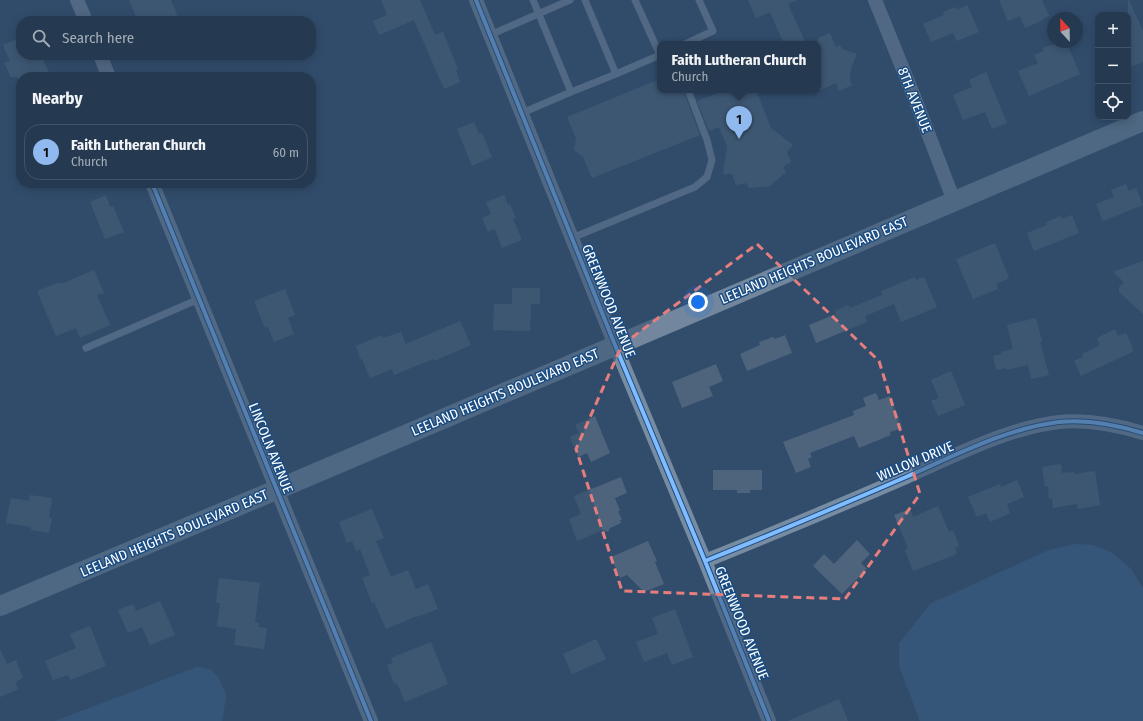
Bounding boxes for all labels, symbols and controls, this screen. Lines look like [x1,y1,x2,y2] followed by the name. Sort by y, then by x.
[1047,12,1083,48] north arrow
[1095,12,1131,120] map controls
[1095,12,1131,48] button: +
[16,16,316,60] search box
[30,27,52,49] icon: search
[62,29,134,47] text: Search here
[657,41,821,93] popup
[1095,48,1131,84] button: −
[672,51,806,69] text: Faith Lutheran Church
[894,65,936,136] street label: 8TH AVENUE
[672,69,708,84] text: Church
[1095,84,1131,120] button: locate
[32,88,83,109] text: Nearby
[726,106,752,139] pin: 1
[71,136,206,154] text: Faith Lutheran Church
[43,145,49,160] text: 1
[273,145,299,160] text: 60 m
[71,154,108,169] text: Church
[718,213,911,308] street label: LEELAND HEIGHTS BOULEVARD EAST
[578,242,639,361] street label: GREENWOOD AVENUE
[688,292,708,312] your location
[409,345,602,440] street label: LEELAND HEIGHTS BOULEVARD EAST
[245,400,297,496] street label: LINCOLN AVENUE
[874,438,956,485] street label: WILLOW DRIVE
[78,486,271,581] street label: LEELAND HEIGHTS BOULEVARD EAST
[711,564,772,683] street label: GREENWOOD AVENUE

